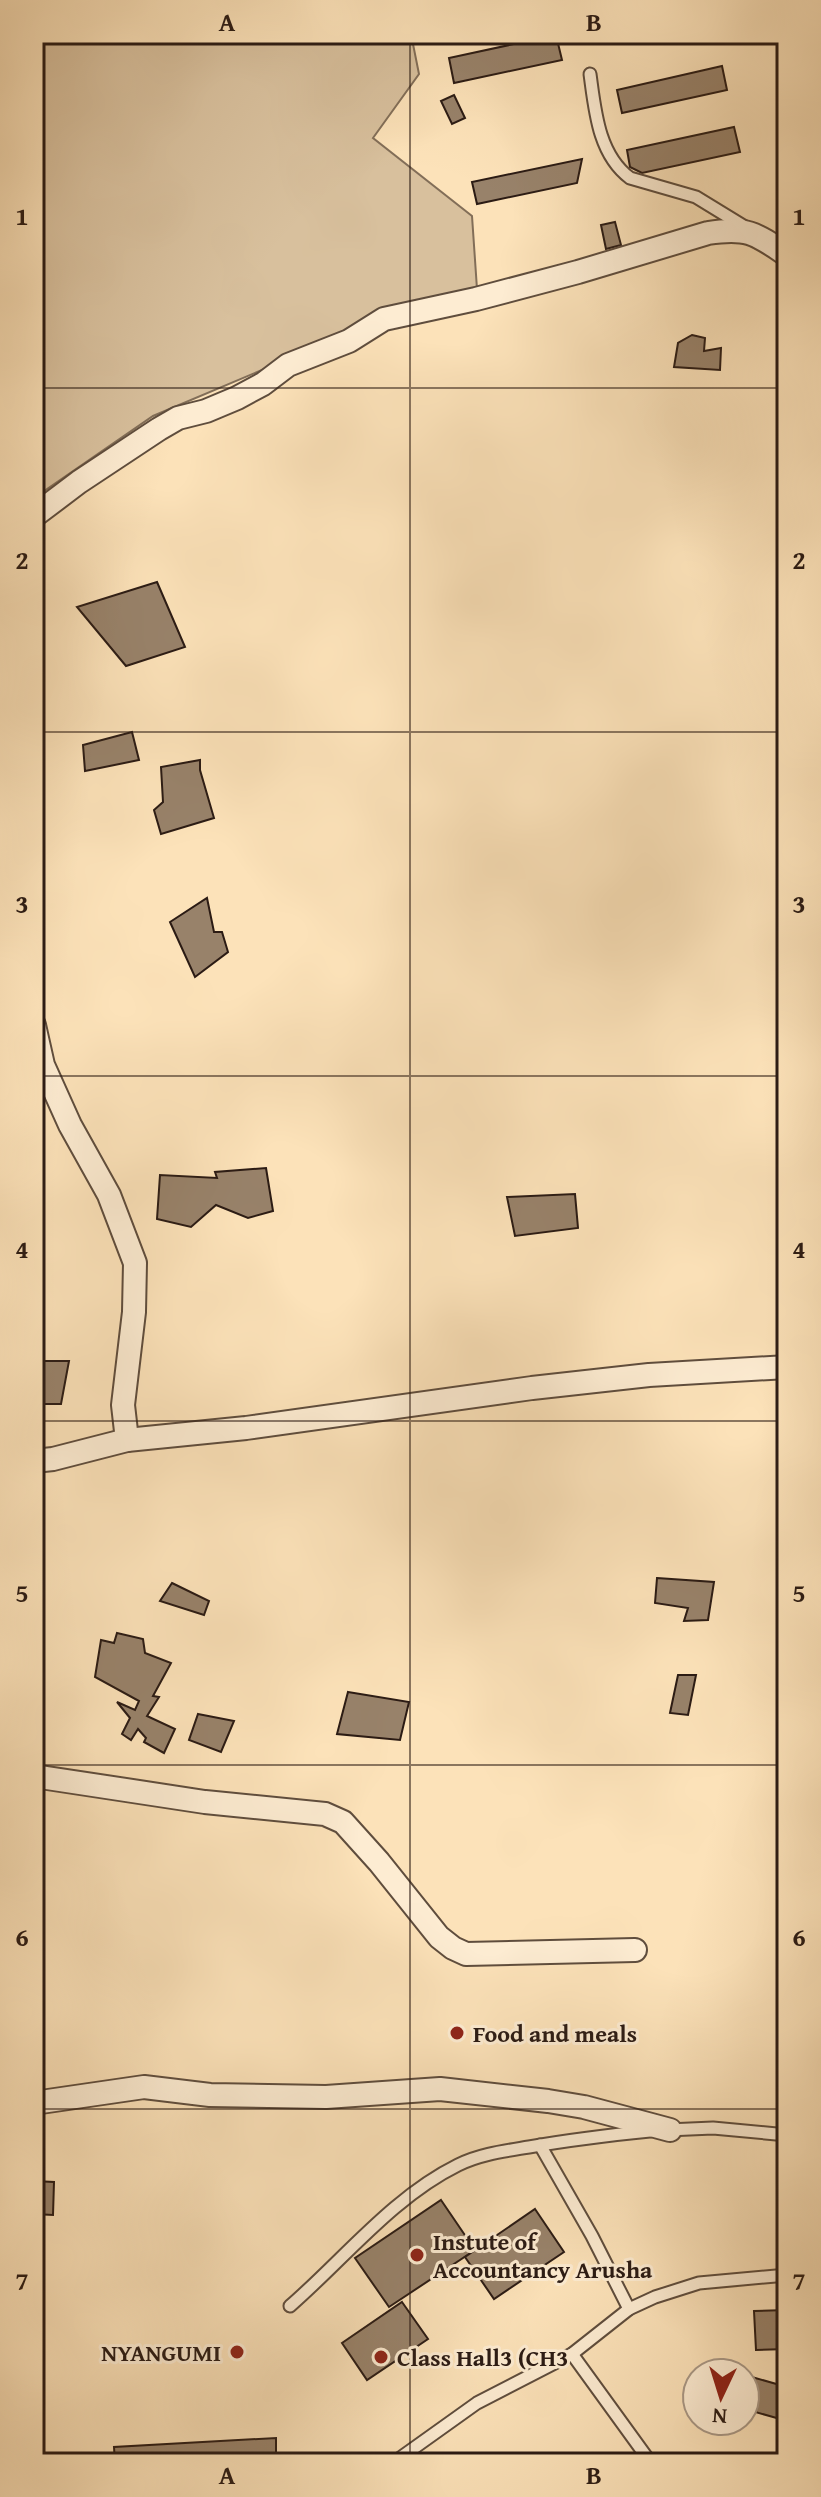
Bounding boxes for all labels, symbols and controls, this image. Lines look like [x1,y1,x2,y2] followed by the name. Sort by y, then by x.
[219,2,236,41] text: A
[586,2,602,41] text: B
[15,196,29,235] text: 1
[792,196,806,235] text: 1
[15,540,29,579] text: 2
[792,540,806,579] text: 2
[15,884,29,923] text: 3
[792,884,806,923] text: 3
[15,1229,29,1268] text: 4
[792,1229,806,1268] text: 4
[15,1573,29,1612] text: 5
[792,1573,806,1612] text: 5
[15,1917,29,1956] text: 6
[792,1917,806,1956] text: 6
[473,2016,637,2051] place label: Food and meals
[448,2024,466,2042] marker: Food and meals
[433,2224,653,2287] place label: Instute of Accountancy Arusha
[408,2246,426,2264] marker: Instute of Accountancy Arusha
[15,2261,29,2300] text: 7
[792,2261,806,2300] text: 7
[101,2335,221,2370] place label: NYANGUMI
[397,2340,568,2375] place label: Class Hall3 (CH3
[228,2343,246,2361] marker: NYANGUMI
[372,2348,390,2366] marker: Class Hall3 (CH3
[681,2357,761,2437] north arrow
[711,2400,728,2433] text: N
[219,2455,236,2494] text: A
[586,2455,602,2494] text: B

